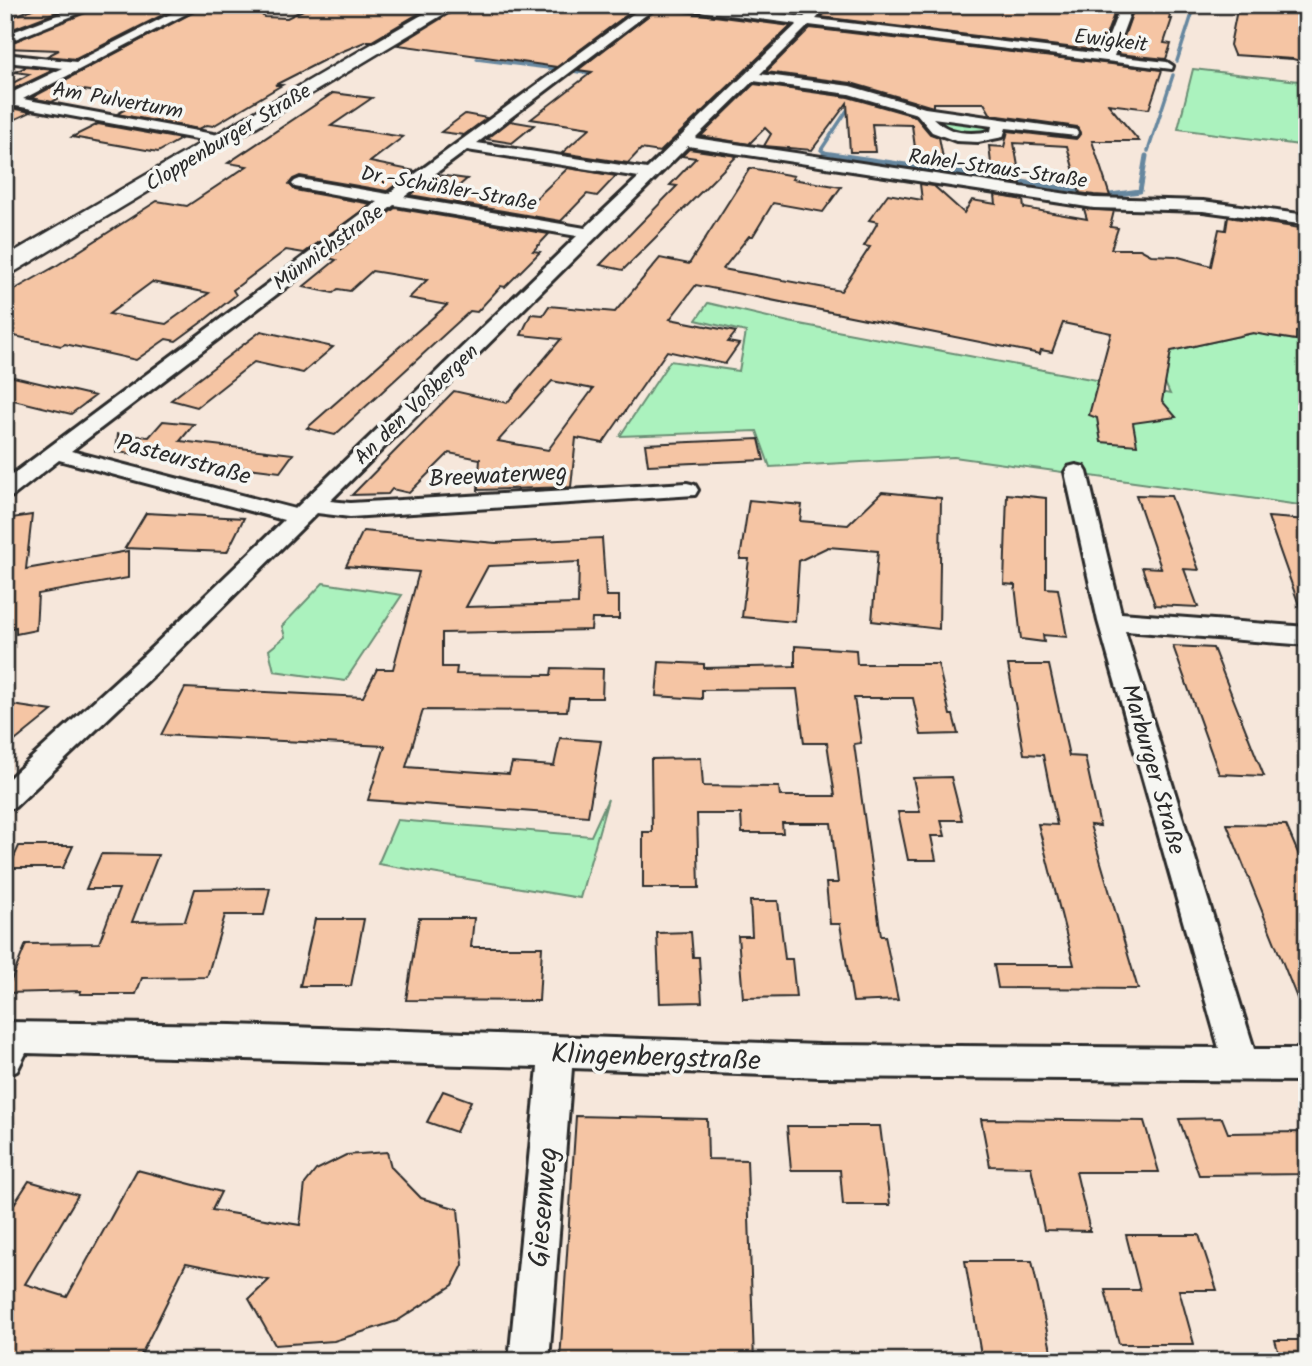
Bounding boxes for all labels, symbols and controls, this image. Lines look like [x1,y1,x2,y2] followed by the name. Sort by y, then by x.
[1072,21,1150,62] street label: Ewigkeit
[50,74,185,129] street label: Am Pulverturm
[139,75,319,201] street label: Cloppenburger Straße
[906,141,1090,198] street label: Rahel-Straus-Straße
[358,158,540,221] street label: Dr.-Schüßler-Straße
[267,196,392,300] street label: Münnichstraße
[347,337,487,474] street label: An den Voßbergen
[112,424,255,497] street label: Pasteurstraße
[428,453,568,500] street label: Breewaterweg
[1110,679,1196,860] street label: Marburger Straße
[550,1032,762,1085] street label: Klingenbergstraße
[517,1145,572,1269] street label: Giesenweg

